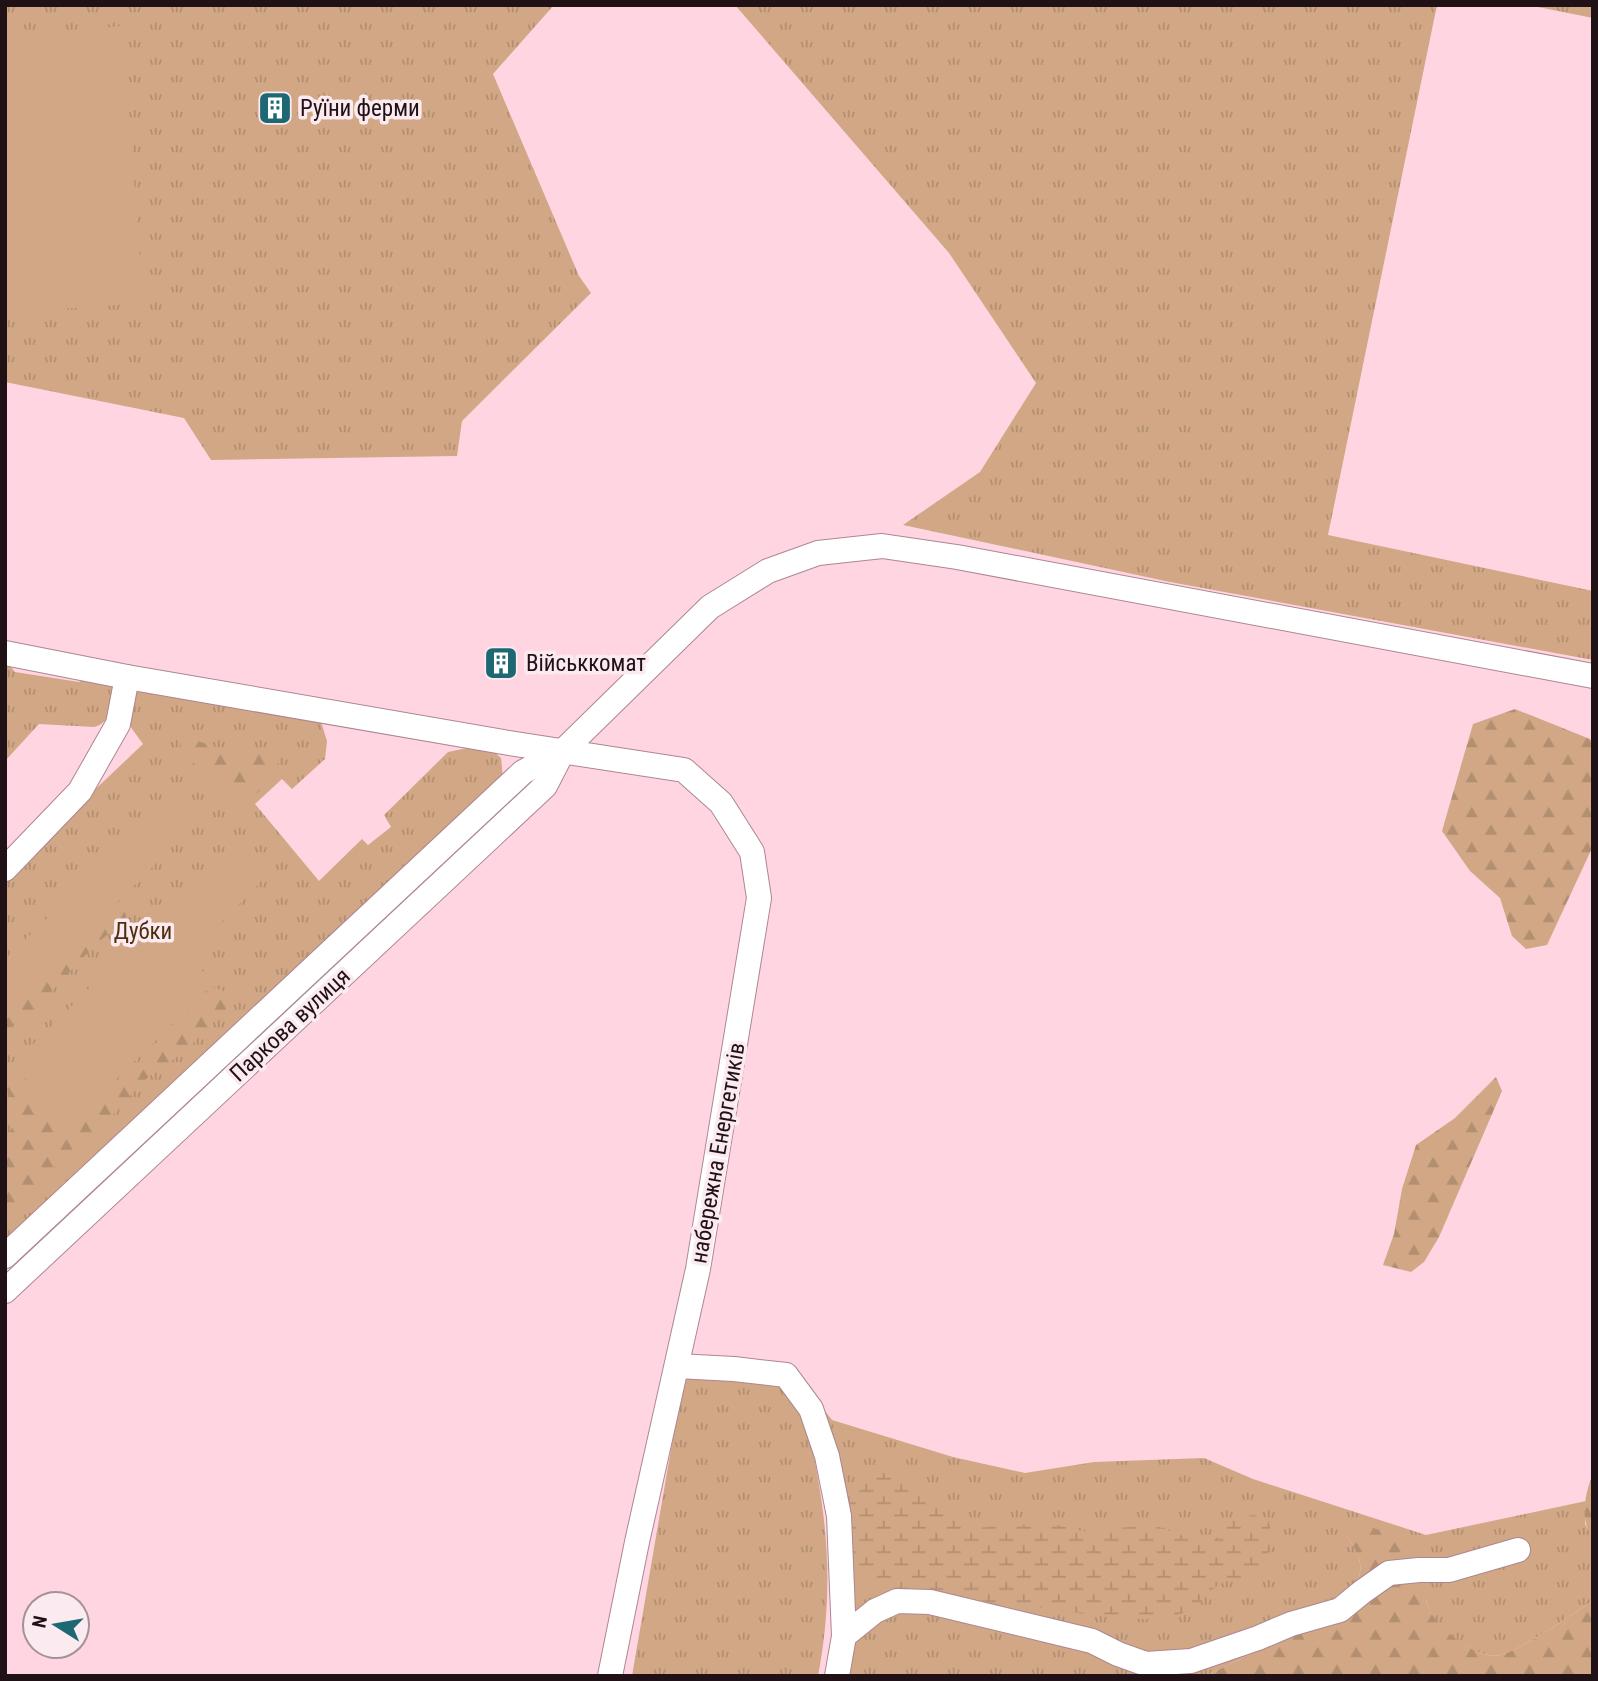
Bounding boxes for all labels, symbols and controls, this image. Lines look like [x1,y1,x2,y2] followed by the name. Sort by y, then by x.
[256,89,294,127] building icon: Руїни ферми
[300,95,420,122] place label: Руїни ферми
[482,644,520,682] building icon: Військкомат
[526,650,646,677] place label: Військкомат
[114,918,172,945] park label: Дубки
[224,963,356,1087] street label: Паркова вулиця
[685,1041,751,1265] street label: набережна Енергетиків
[21,1590,91,1660] north arrow
[27,1614,52,1630] text: N

